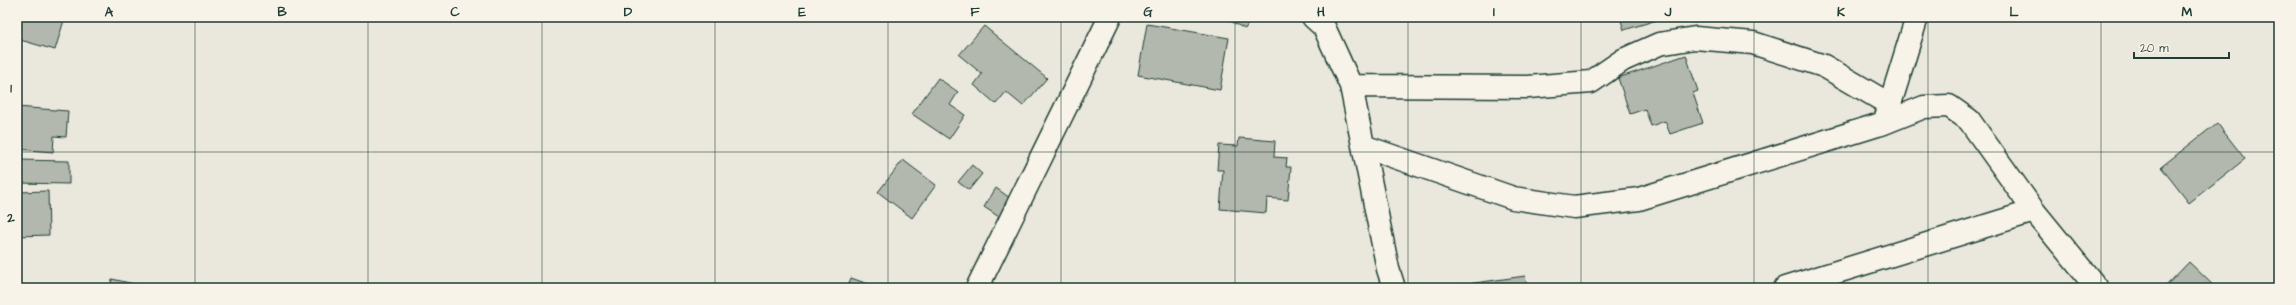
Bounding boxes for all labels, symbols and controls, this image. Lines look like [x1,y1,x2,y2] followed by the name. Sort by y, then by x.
[105,3,114,21] text: A
[277,3,287,21] text: B
[450,3,460,21] text: C
[624,3,633,21] text: D
[798,3,806,21] text: E
[970,3,980,21] text: F
[1143,3,1153,21] text: G
[1317,3,1325,21] text: H
[1493,3,1495,21] text: I
[1664,3,1672,21] text: J
[1837,3,1845,21] text: K
[2009,3,2019,21] text: L
[2182,3,2193,21] text: M
[2134,34,2229,60] scale bar
[2140,40,2169,57] text: 20 m
[10,79,12,97] text: 1
[6,209,15,227] text: 2

